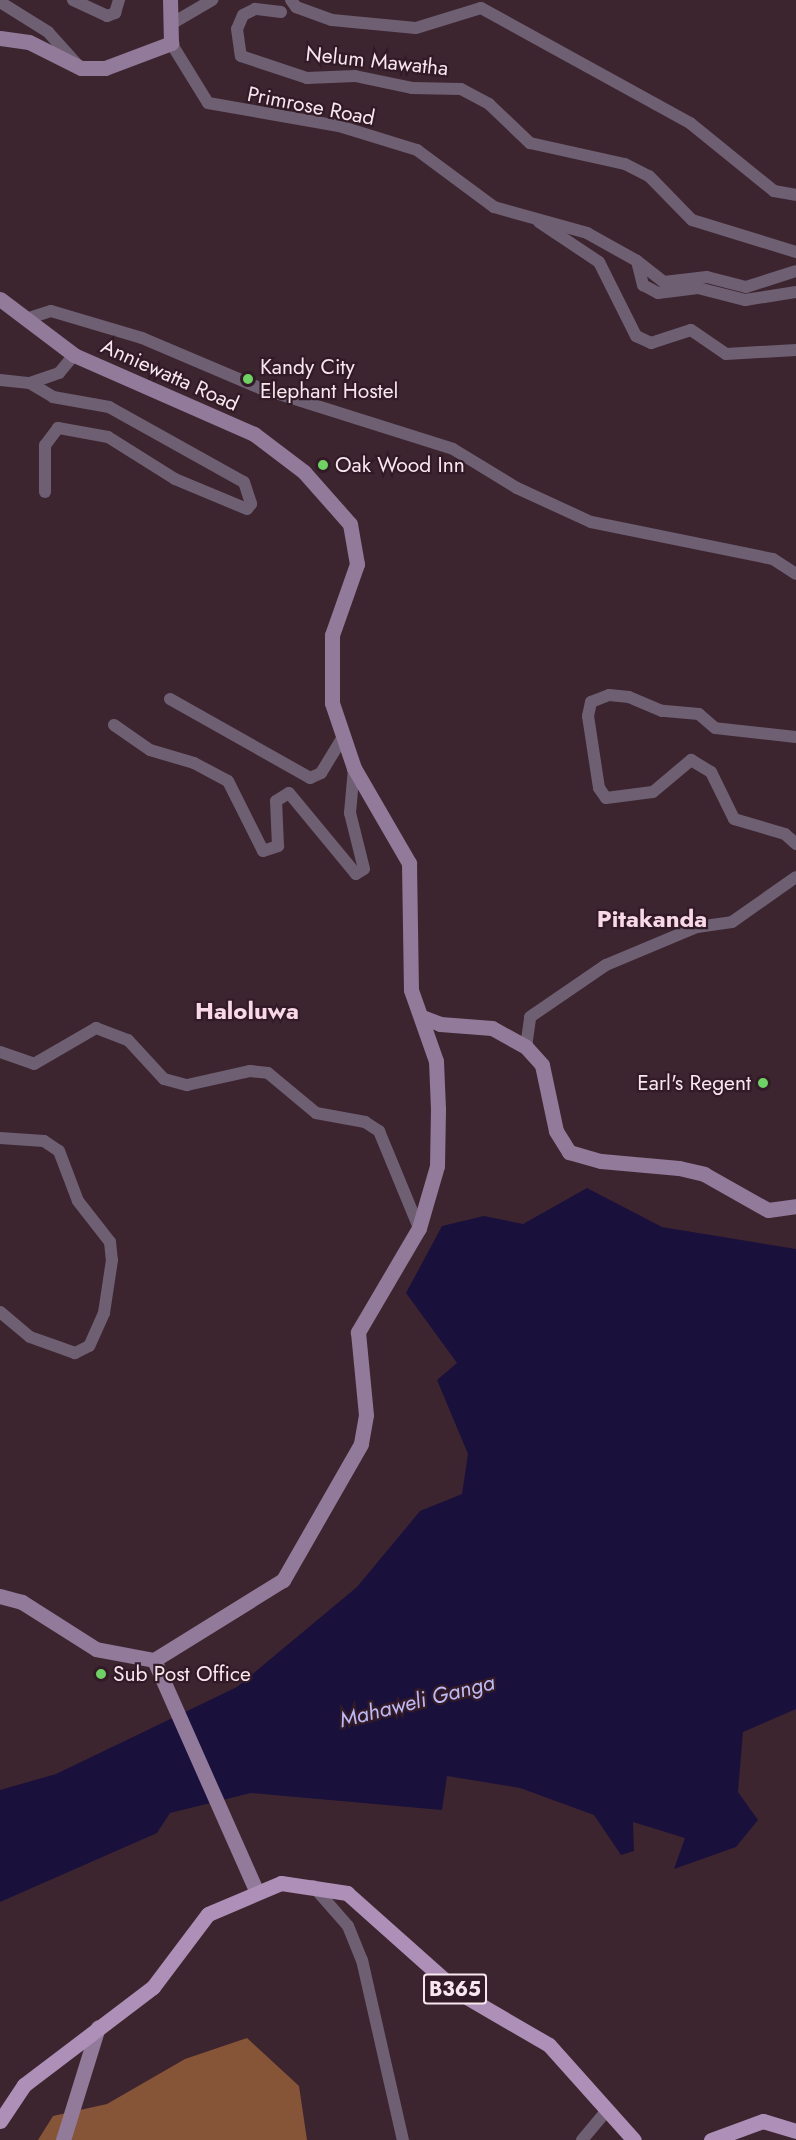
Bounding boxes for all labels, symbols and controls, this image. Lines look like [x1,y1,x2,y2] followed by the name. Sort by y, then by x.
[304,41,450,81] street label: Nelum Mawatha
[245,81,377,131] street label: Primrose Road
[97,333,243,417] street label: Anniewatta Road
[260,354,398,404] place label: Kandy City Elephant Hostel
[241,372,255,386] marker: Kandy City Elephant Hostel
[335,452,465,478] place label: Oak Wood Inn
[316,458,330,472] marker: Oak Wood Inn
[597,905,707,933] district label: Pitakanda
[195,997,299,1025] district label: Haloluwa
[637,1070,751,1096] place label: Earl's Regent
[756,1076,770,1090] marker: Earl's Regent
[113,1661,251,1687] place label: Sub Post Office
[94,1667,108,1681] marker: Sub Post Office
[337,1669,497,1733] water label: Mahaweli Ganga
[422,1972,488,2006] road number: B365

